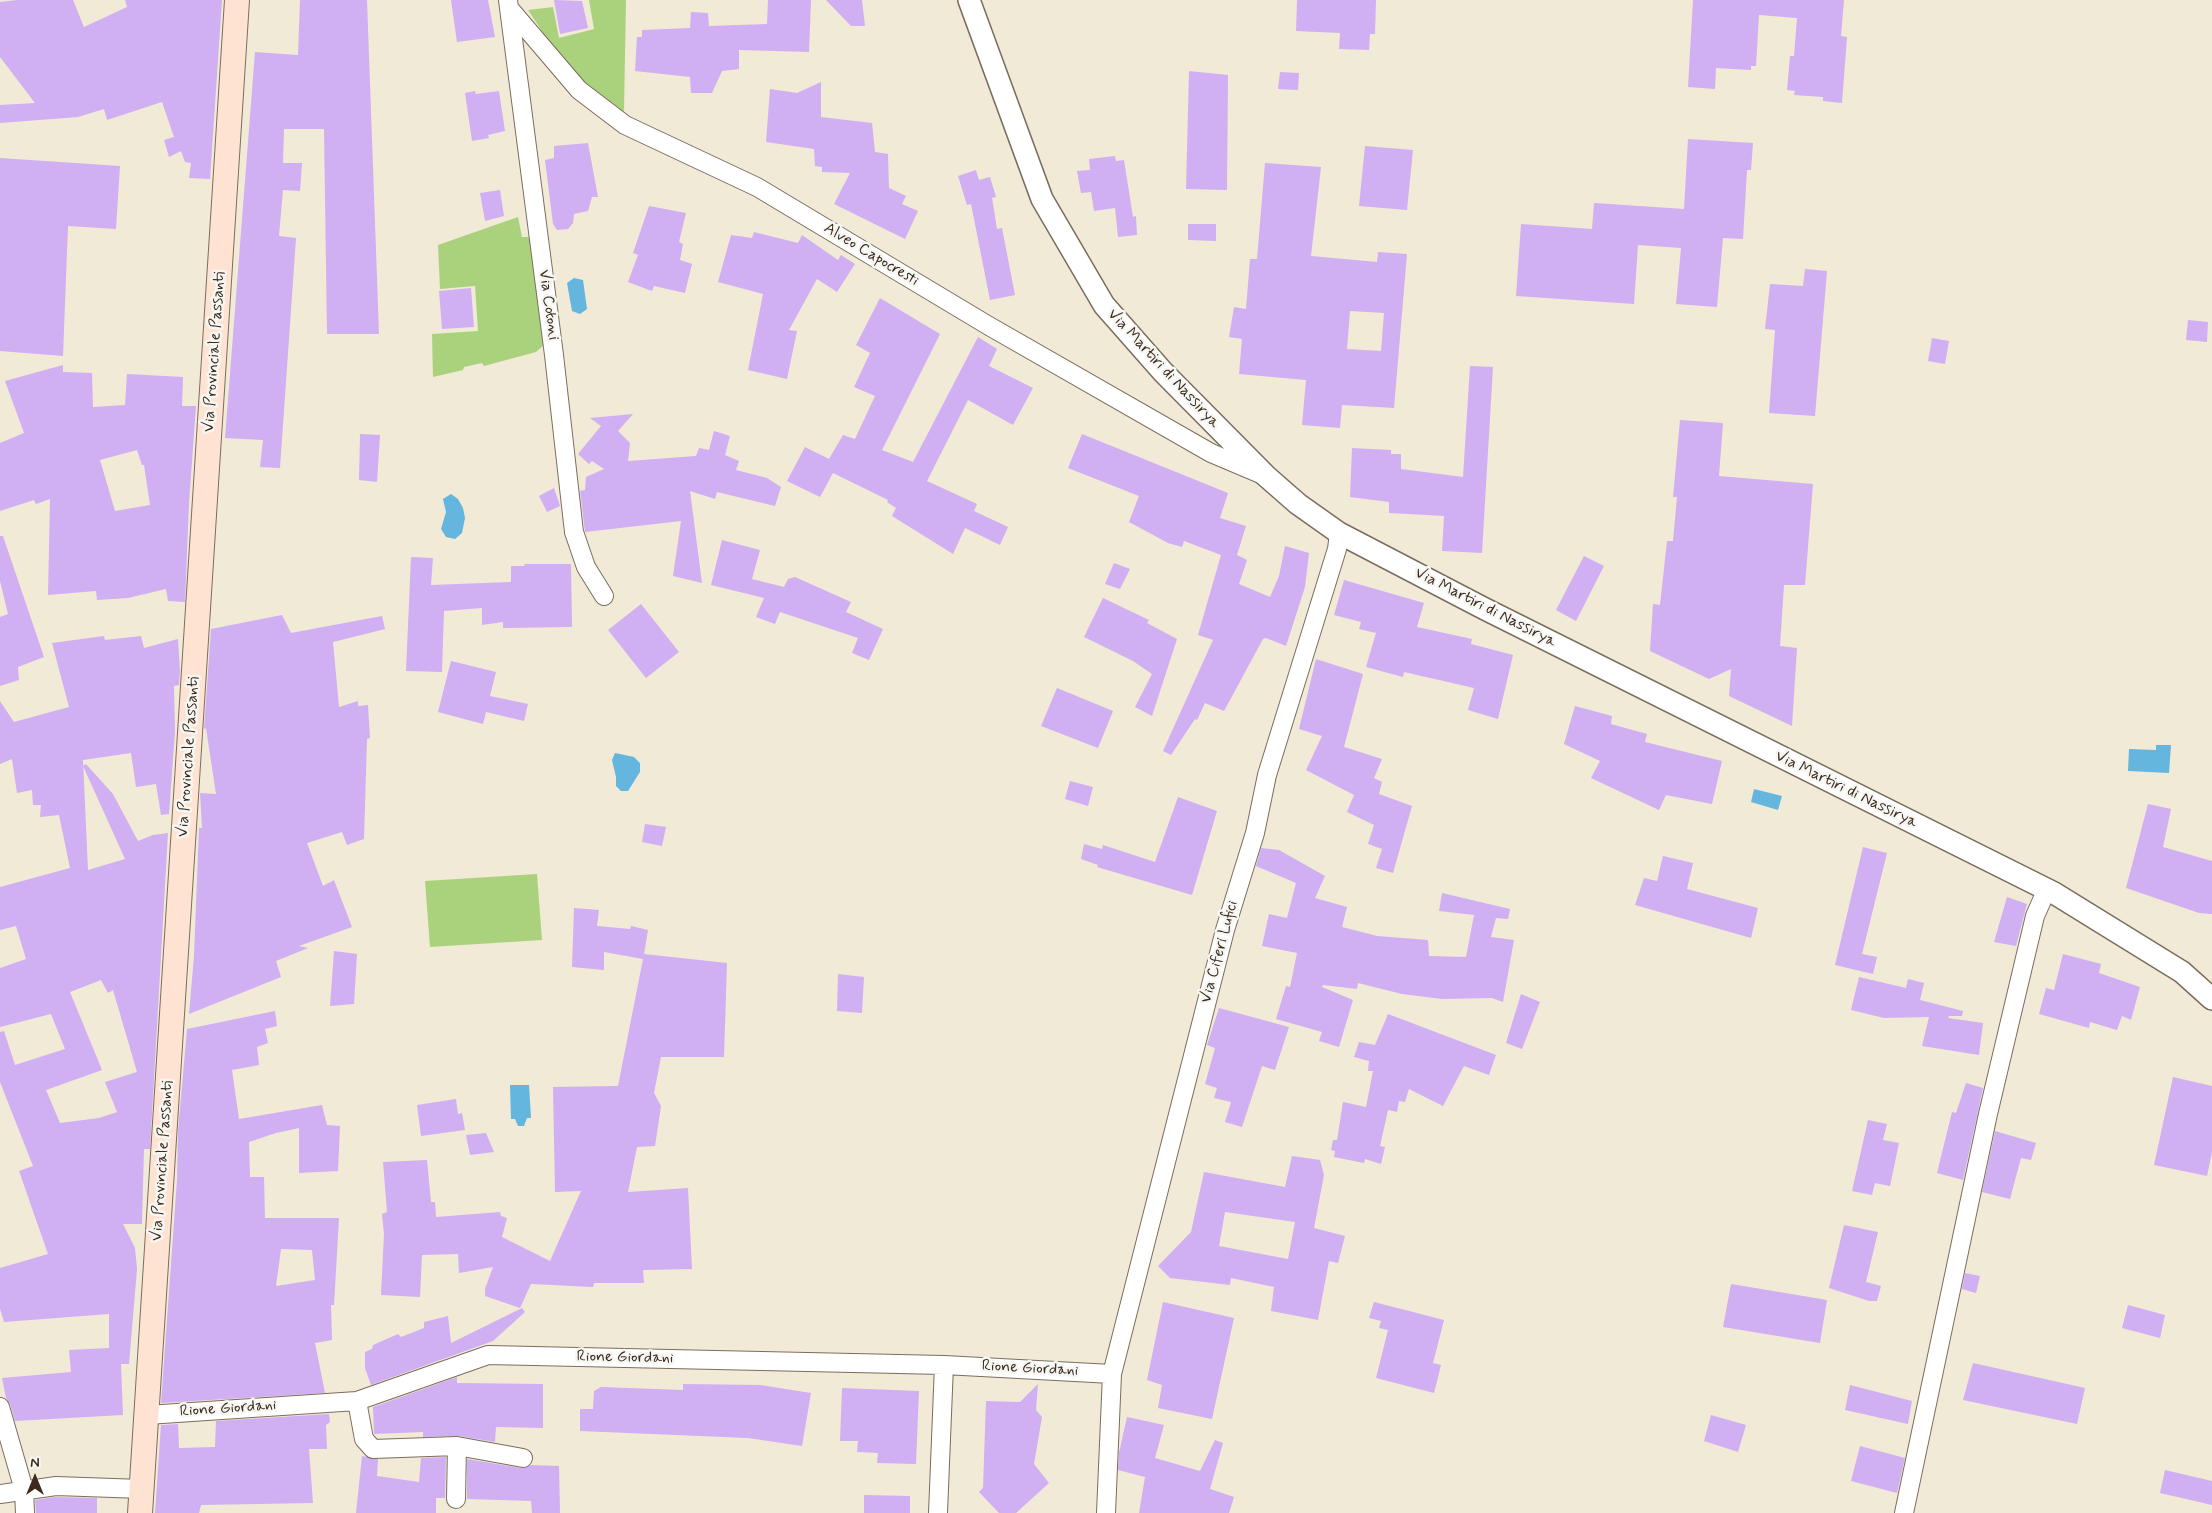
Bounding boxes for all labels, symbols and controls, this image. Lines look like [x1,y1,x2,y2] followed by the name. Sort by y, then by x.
[820,219,922,291] street label: Alveo Capocresti
[534,268,562,342] street label: Via Cotoni
[200,271,230,433] street label: Via Provinciale Passanti
[1103,305,1223,433] street label: Via Martiri di Nassirya
[1411,564,1559,652] street label: Via Martiri di Nassirya
[174,676,204,838] street label: Via Provinciale Passanti
[1772,747,1920,833] street label: Via Martiri di Nassirya
[1197,899,1243,1005] street label: Via Ciferi Lufici
[148,1080,178,1242] street label: Via Provinciale Passanti
[576,1348,674,1368] street label: Rione Giordani
[981,1357,1079,1381] street label: Rione Giordani
[179,1396,277,1422] street label: Rione Giordani
[10,1453,60,1503] north arrow
[30,1454,40,1472] text: N

